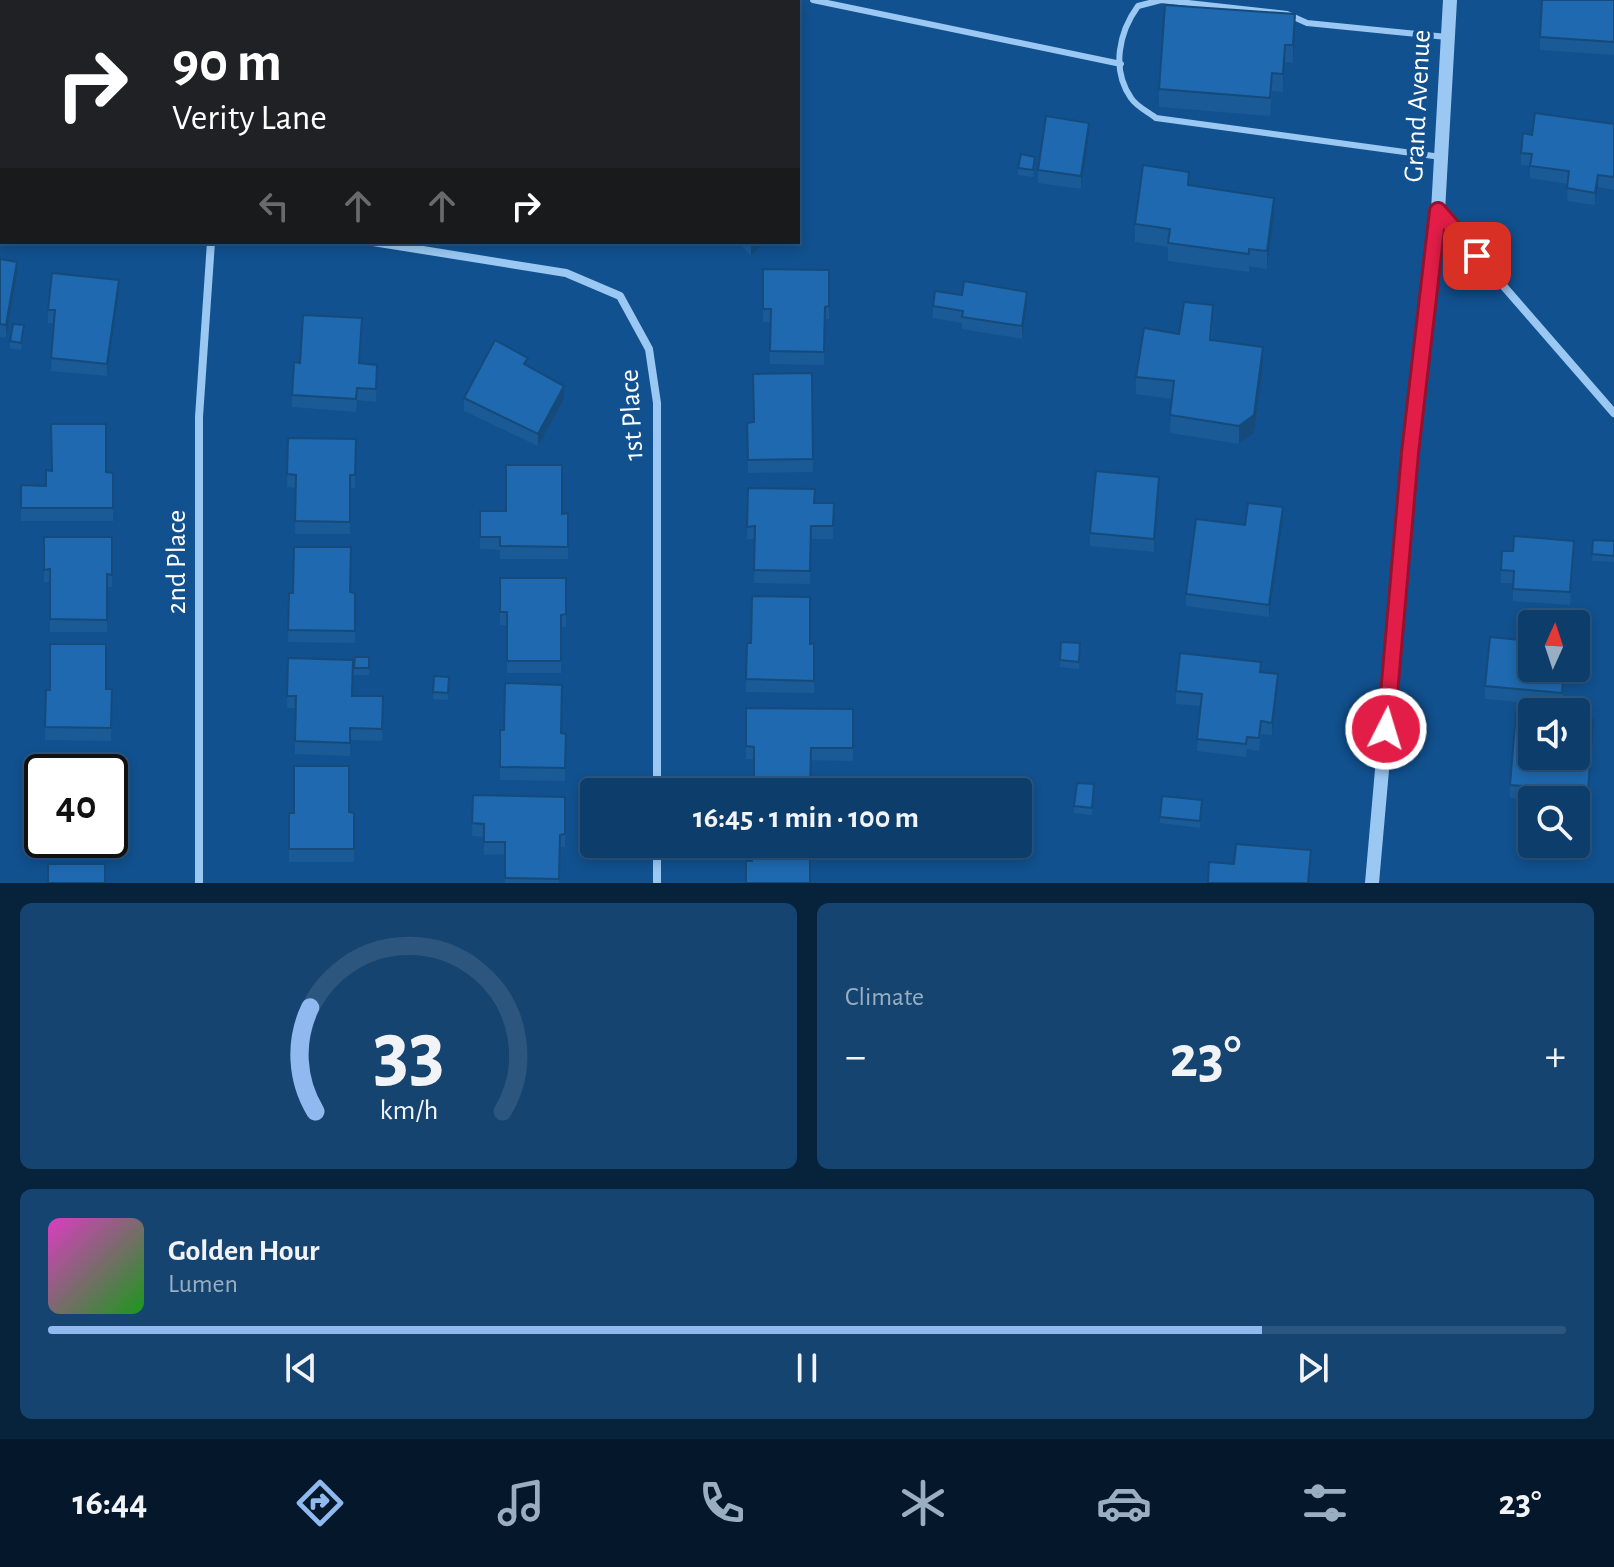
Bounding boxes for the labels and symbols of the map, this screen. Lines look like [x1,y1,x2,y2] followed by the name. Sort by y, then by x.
[1400,29,1436,183] street label: Grand Avenue
[1443,222,1511,290] pin
[616,369,648,461] street label: 1st Place
[163,510,191,614] street label: 2nd Place
[1518,610,1590,682] north arrow
[1344,687,1428,771] position arrow
[24,754,128,858] speed limit sign: 40

